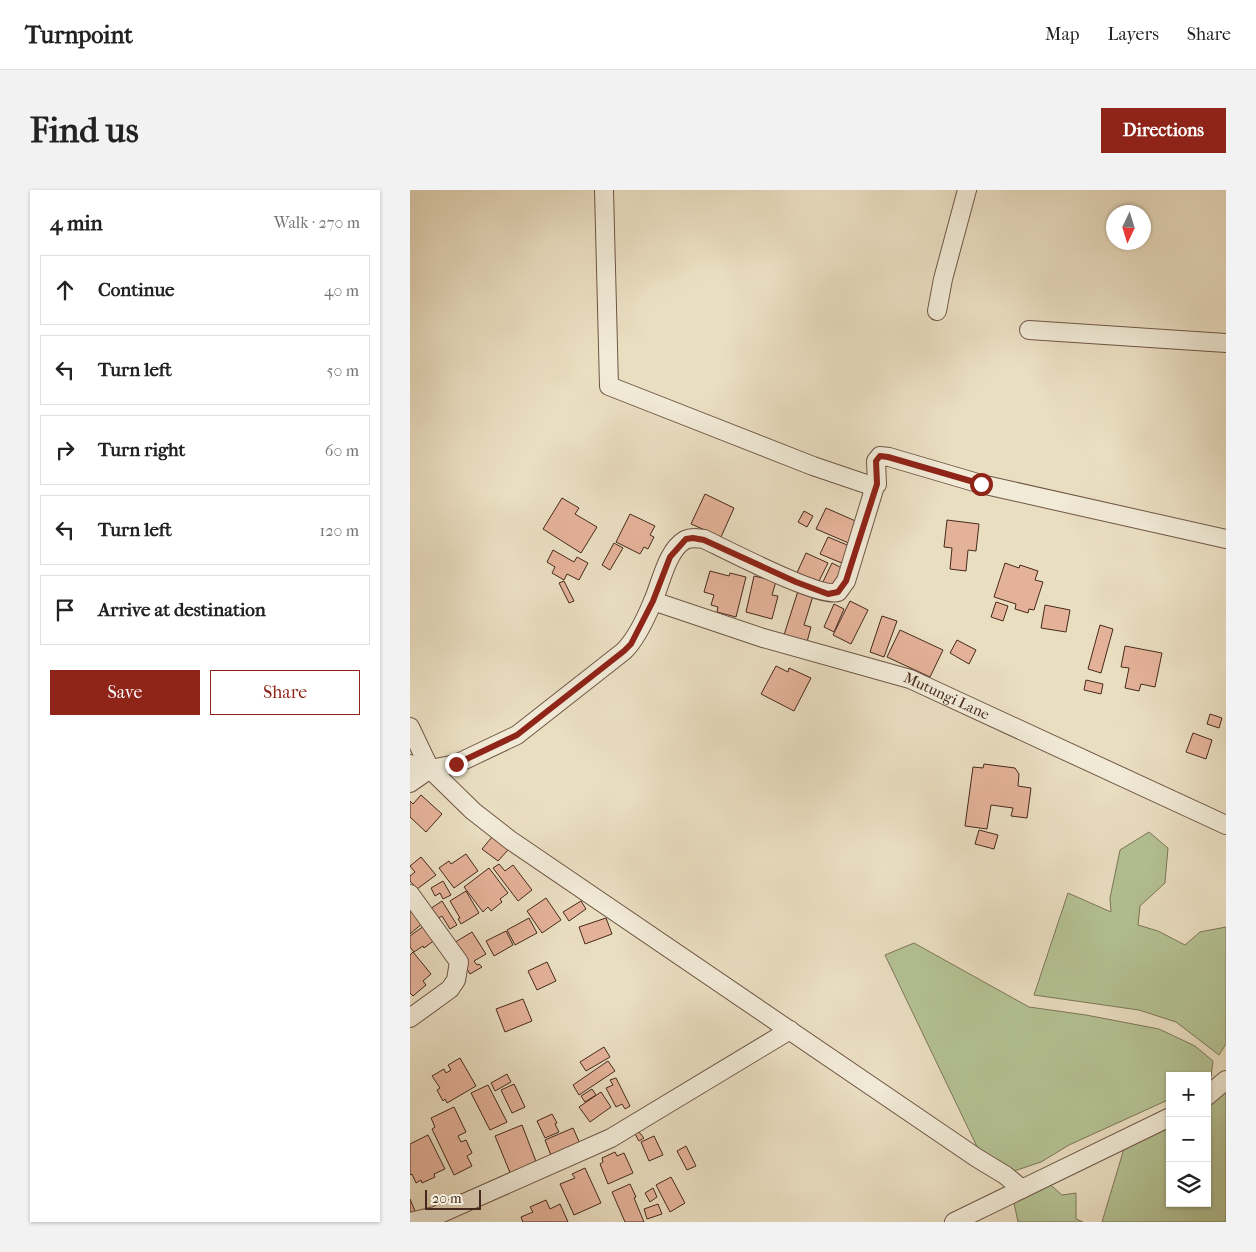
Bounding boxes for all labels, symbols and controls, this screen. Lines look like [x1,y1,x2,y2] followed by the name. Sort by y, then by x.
[25,21,133,49] text: Turnpoint
[1045,24,1079,45] text: Map
[1107,24,1159,45] text: Layers
[1187,24,1231,45] text: Share
[1101,108,1226,153] button: Directions
[30,110,139,151] text: Find us
[1106,205,1151,250] north arrow
[50,211,103,235] text: 4 min
[274,213,360,232] text: Walk · 270 m
[51,276,79,304] icon: ahead
[98,279,174,301] text: Continue
[324,281,359,300] text: 40 m
[51,356,79,384] icon: left
[98,359,172,381] text: Turn left
[327,361,359,380] text: 50 m
[51,436,79,464] icon: right
[98,439,185,461] text: Turn right
[325,441,359,460] text: 60 m
[970,473,993,496] route start
[51,516,79,544] icon: left
[98,519,172,541] text: Turn left
[320,521,359,540] text: 120 m
[51,596,79,624] icon: arrive
[98,599,266,621] text: Arrive at destination
[901,668,993,724] street label: Mutungi Lane
[50,670,200,715] button: Save
[210,670,360,715] button: Share
[445,753,468,776] route end
[1166,1072,1211,1207] map controls
[1166,1072,1211,1117] button: +
[1166,1117,1211,1162] button: −
[1166,1162,1211,1207] button: layers
[425,1187,481,1210] scale bar
[432,1190,462,1207] text: 20 m

